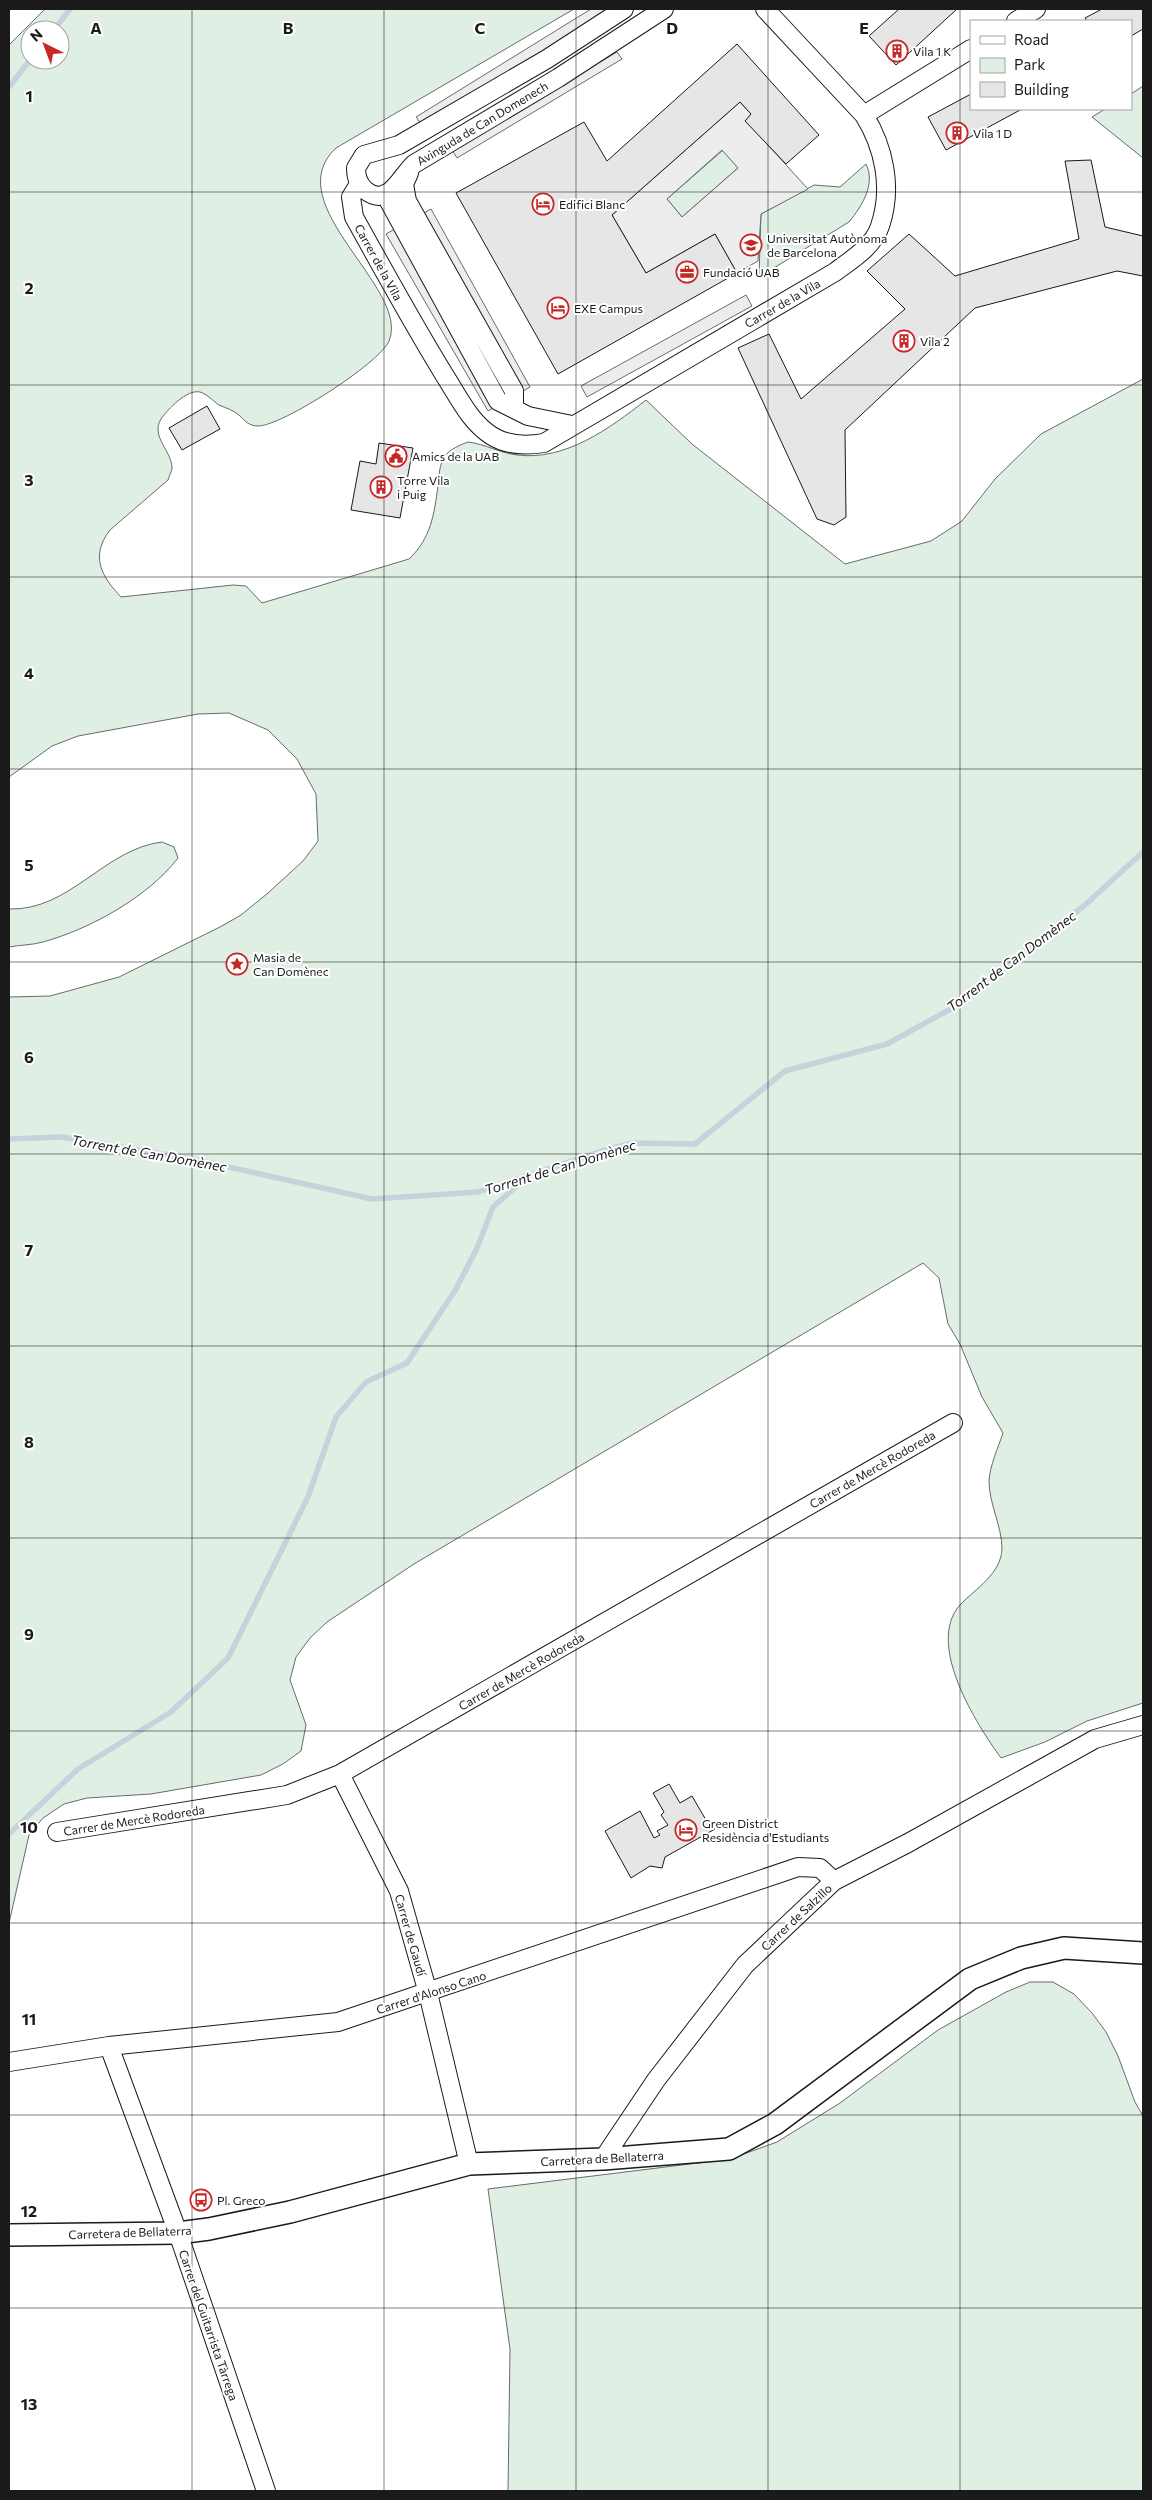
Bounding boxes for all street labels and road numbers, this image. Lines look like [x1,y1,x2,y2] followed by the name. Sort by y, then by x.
[414,78,550,168] street label: Avinguda de Can Domenech
[352,221,406,303] street label: Carrer de la Vila
[742,276,822,330] street label: Carrer de la Vila
[807,1427,937,1511] street label: Carrer de Mercè Rodoreda
[456,1629,586,1713] street label: Carrer de Mercè Rodoreda
[62,1802,206,1838] street label: Carrer de Mercè Rodoreda
[758,1881,834,1953] street label: Carrer de Salzillo
[393,1892,430,1978] street label: Carrer de Gaudí
[374,1968,488,2016] street label: Carrer d'Alonso Cano
[540,2148,664,2168] street label: Carretera de Bellaterra
[68,2223,192,2241] street label: Carretera de Bellaterra
[177,2248,241,2402] street label: Carrer del Guitarrista Tàrrega

